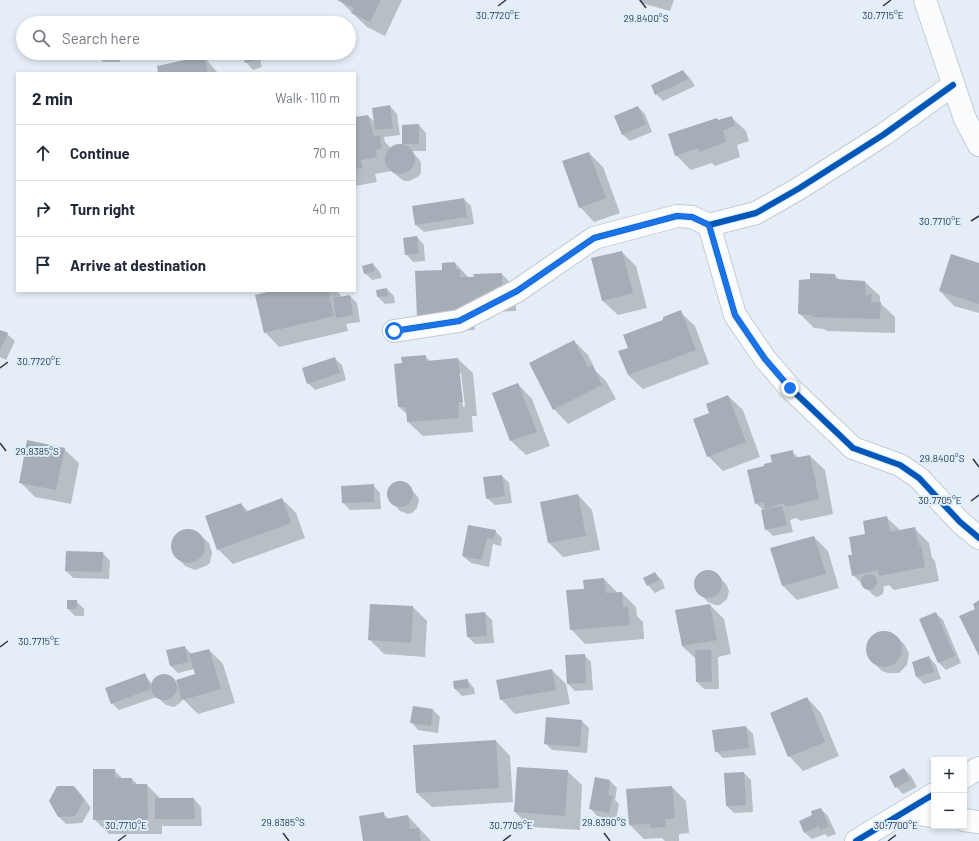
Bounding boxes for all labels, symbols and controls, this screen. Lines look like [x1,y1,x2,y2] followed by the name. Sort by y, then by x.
[476,9,520,21] text: 30.7720°E
[862,9,904,21] text: 30.7715°E
[623,12,669,24] text: 29.8400°S
[16,16,356,60] search box
[30,27,52,49] icon: search
[62,29,140,47] text: Search here
[32,88,73,108] text: 2 min
[275,90,340,106] text: Walk · 110 m
[32,142,54,164] icon: ahead
[70,144,130,162] text: Continue
[313,145,340,161] text: 70 m
[32,198,54,220] icon: right
[70,200,135,218] text: Turn right
[312,201,340,217] text: 40 m
[919,215,961,227] text: 30.7710°E
[32,254,54,276] icon: arrive
[70,256,206,274] text: Arrive at destination
[385,322,403,340] route start
[17,355,61,367] text: 30.7720°E
[781,379,799,397] route end
[15,445,59,457] text: 29.8385°S
[919,452,965,464] text: 29.8400°S
[918,494,962,506] text: 30.7705°E
[18,635,60,647] text: 30.7715°E
[931,757,967,829] map controls
[931,757,967,793] button: +
[931,793,967,829] button: −
[261,816,305,828] text: 29.8385°S
[582,816,626,828] text: 29.8390°S
[105,819,147,831] text: 30.7710°E
[489,819,533,831] text: 30.7705°E
[874,819,918,831] text: 30.7700°E

